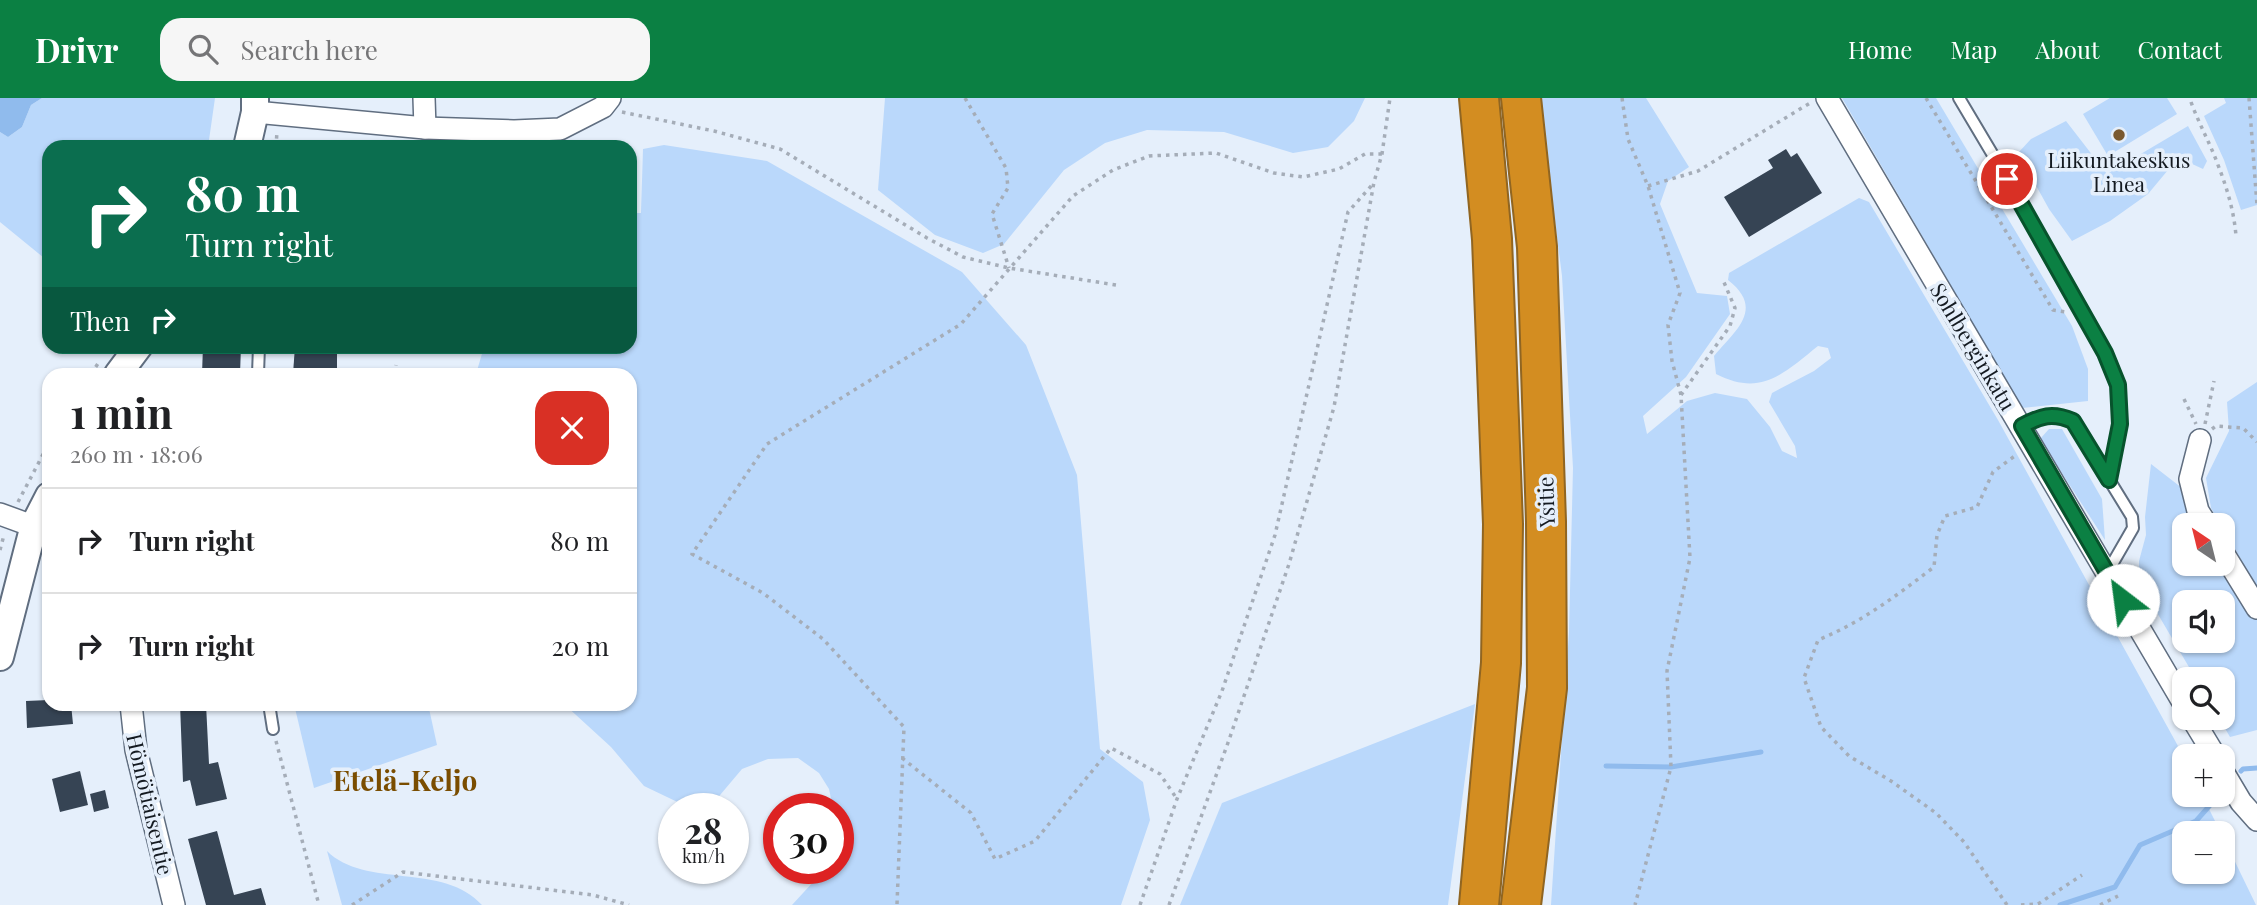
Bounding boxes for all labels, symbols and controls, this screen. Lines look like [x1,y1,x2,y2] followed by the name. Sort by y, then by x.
[160,18,650,81] search box
[35,27,118,71] text: Drivr
[184,30,222,68] icon: search
[240,32,378,67] text: Search here
[1848,33,1912,65] text: Home
[1950,33,1997,65] text: Map
[2035,33,2099,65] text: About
[2137,33,2222,65] text: Contact
[2111,127,2127,143] marker: Liikuntakeskus Linea
[2048,145,2190,197] place label: Liikuntakeskus Linea
[1977,149,2037,209] pin
[185,159,300,224] text: 80 m
[1988,160,2026,198] icon: arrive
[70,168,161,259] icon: right
[185,222,333,265] text: Turn right
[1925,277,2023,415] street label: Sohlberginkatu
[144,301,182,339] icon: right
[70,303,130,338] text: Then
[70,384,173,440] text: 1 min
[535,391,609,465] button: close
[70,438,203,469] text: 260 m · 18:06
[1530,476,1560,529] street label: Ysitie
[2172,513,2235,576] north arrow
[2172,513,2235,884] map controls
[70,522,108,560] icon: right
[129,523,255,558] text: Turn right
[550,523,609,558] text: 80 m
[2086,563,2160,637] position arrow
[2172,590,2235,653] button: sound
[70,627,108,665] icon: right
[129,628,255,663] text: Turn right
[551,628,609,663] text: 20 m
[2172,667,2235,730] button: search
[121,731,181,877] street label: Hömötiaisentie
[2172,744,2235,807] button: +
[333,761,477,798] district label: Etelä-Keljo
[763,793,854,884] speed limit sign: 30
[685,806,722,853] text: 28
[2172,821,2235,884] button: −
[682,844,725,868] text: km/h

